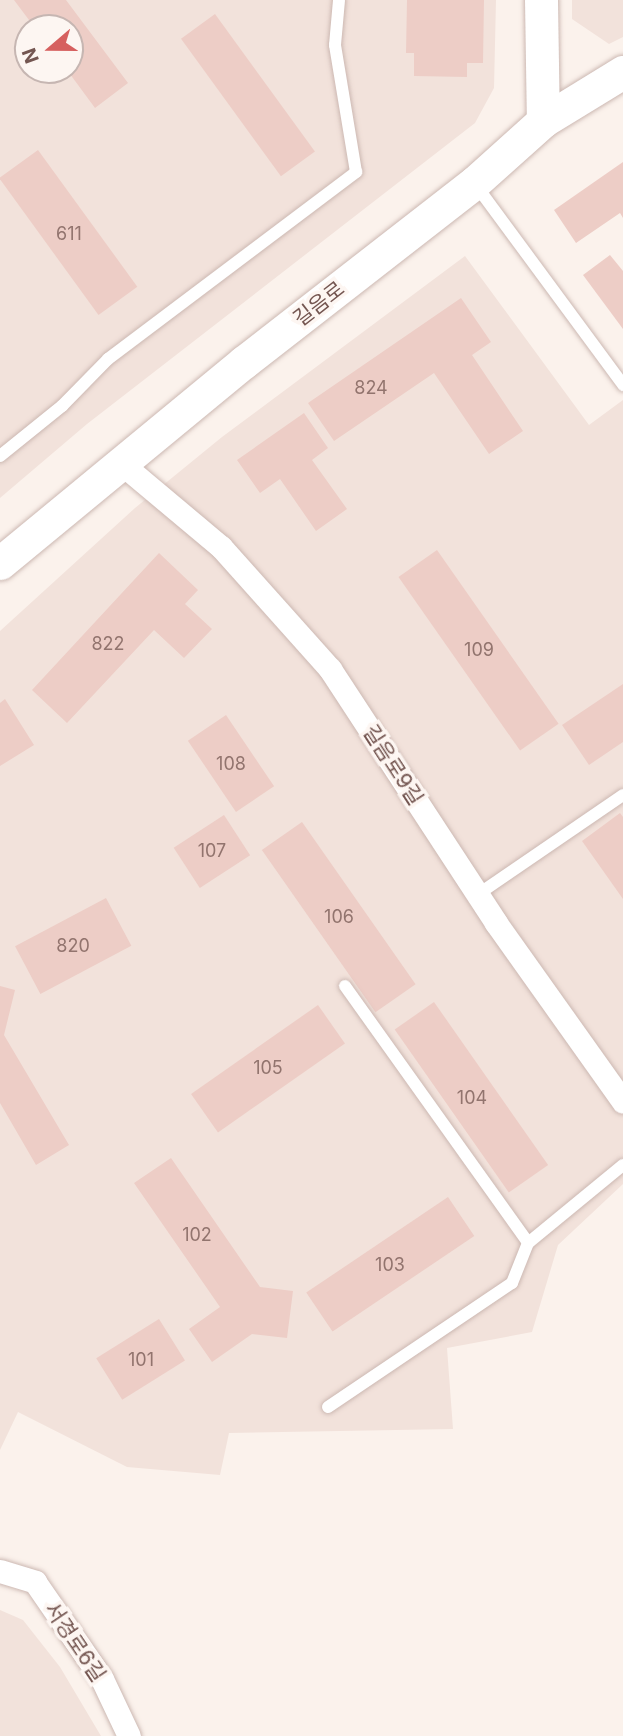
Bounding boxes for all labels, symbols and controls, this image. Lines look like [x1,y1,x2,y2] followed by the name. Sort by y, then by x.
[14,14,84,84] north arrow
[17,45,44,66] text: N
[56,223,82,245] house number: 611
[288,276,350,332] street label: 길음로
[354,377,388,399] house number: 824
[91,633,125,655] house number: 822
[464,639,494,661] house number: 109
[358,720,428,810] street label: 길음로9길
[216,753,246,775] house number: 108
[198,840,226,862] house number: 107
[324,906,354,928] house number: 106
[56,935,90,957] house number: 820
[253,1057,283,1079] house number: 105
[457,1087,487,1109] house number: 104
[182,1224,212,1246] house number: 102
[375,1254,405,1276] house number: 103
[128,1349,154,1371] house number: 101
[39,1598,111,1686] street label: 서경로6길

